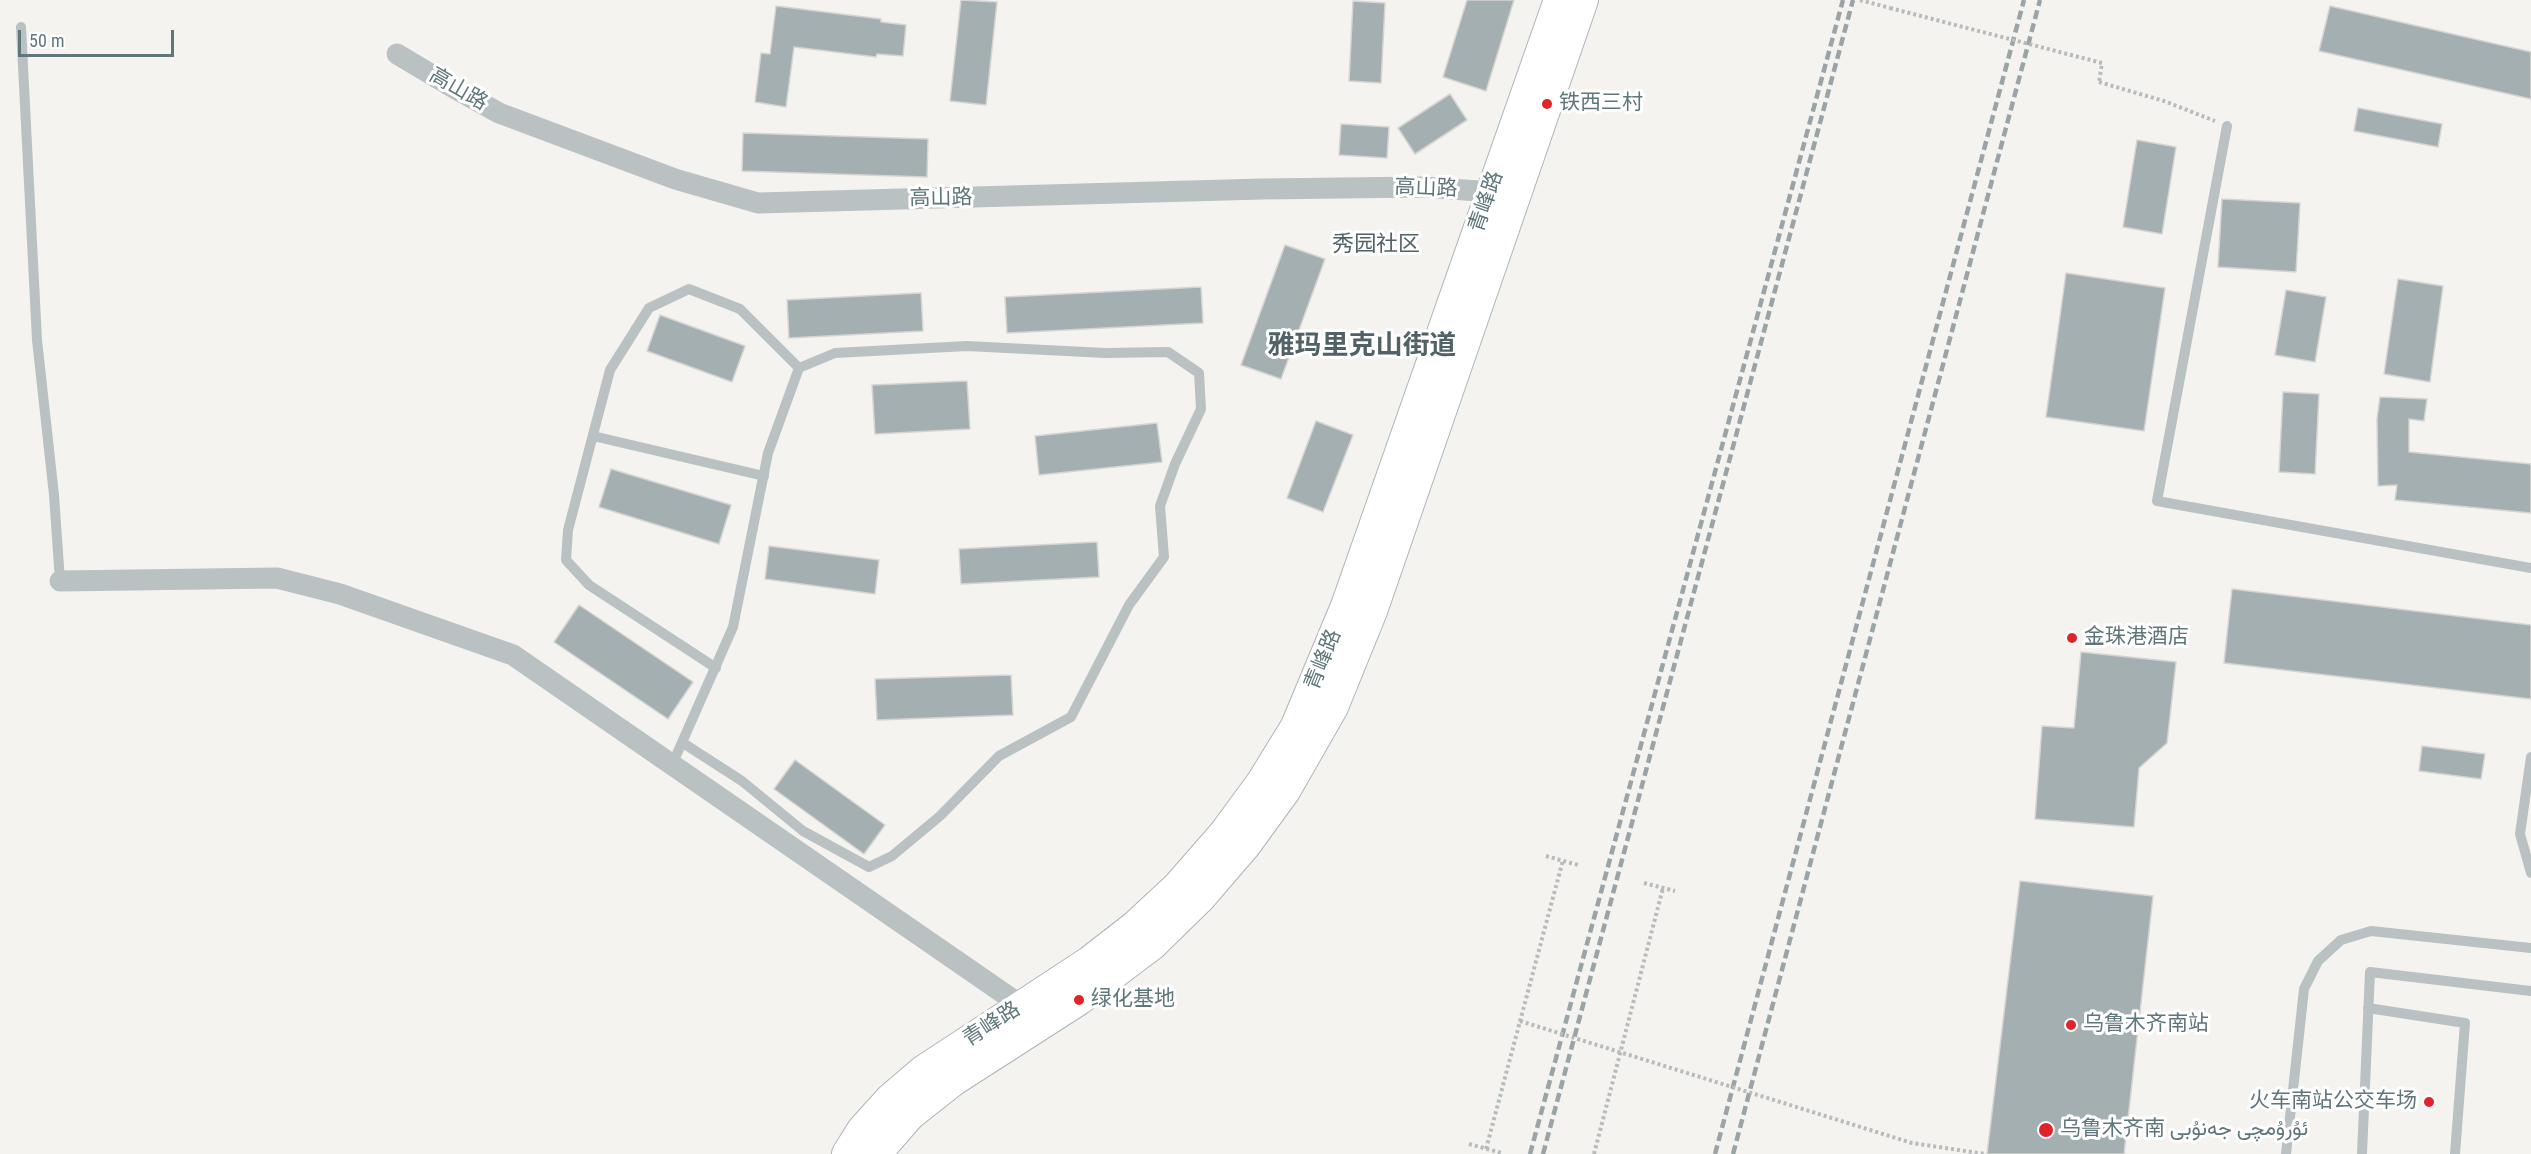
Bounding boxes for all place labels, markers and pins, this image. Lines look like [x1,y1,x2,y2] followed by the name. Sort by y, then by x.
[1559,91,1643,117] place label: 铁西三村
[1540,97,1554,111] marker: 铁西三村
[2084,625,2189,651] place label: 金珠港酒店
[2065,631,2079,645] marker: 金珠港酒店
[1091,987,1175,1013] place label: 绿化基地
[1072,993,1086,1007] marker: 绿化基地
[2083,1012,2209,1038] place label: 乌鲁木齐南站
[2064,1018,2078,1032] marker: 乌鲁木齐南站
[2249,1089,2417,1115] place label: 火车南站公交车场
[2422,1095,2436,1109] marker: 火车南站公交车场
[2060,1117,2308,1143] place label: 乌鲁木齐南 ئۇرۇمچى جەنۇبى
[2037,1121,2055,1139] marker: 乌鲁木齐南 ئۇرۇمچى جەنۇبى

